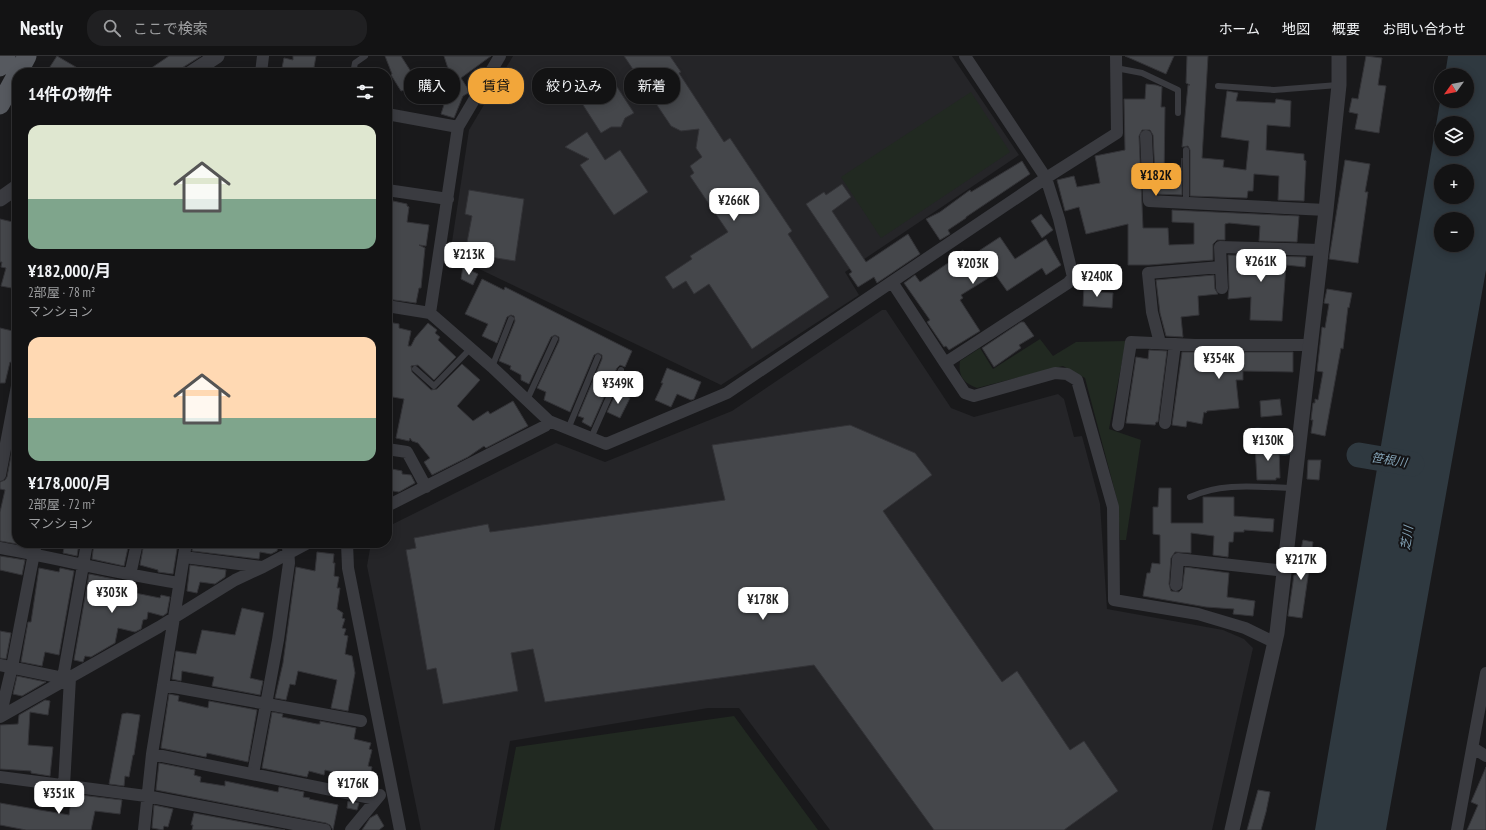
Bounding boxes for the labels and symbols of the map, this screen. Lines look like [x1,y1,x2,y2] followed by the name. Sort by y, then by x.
[1434,68,1474,108] north arrow
[1128,163,1184,197] pin: ¥182K
[706,188,762,222] pin: ¥266K
[441,242,497,276] pin: ¥213K
[1233,249,1289,283] pin: ¥261K
[945,251,1001,285] pin: ¥203K
[1069,264,1125,298] pin: ¥240K
[1191,346,1247,380] pin: ¥354K
[590,371,646,405] pin: ¥349K
[1240,428,1296,462] pin: ¥130K
[1370,449,1410,470] water label: 笹根川
[1397,523,1416,551] water label: 芝川
[1273,547,1329,581] pin: ¥217K
[84,580,140,614] pin: ¥303K
[735,587,791,621] pin: ¥178K
[325,771,381,805] pin: ¥176K
[31,781,87,815] pin: ¥351K

